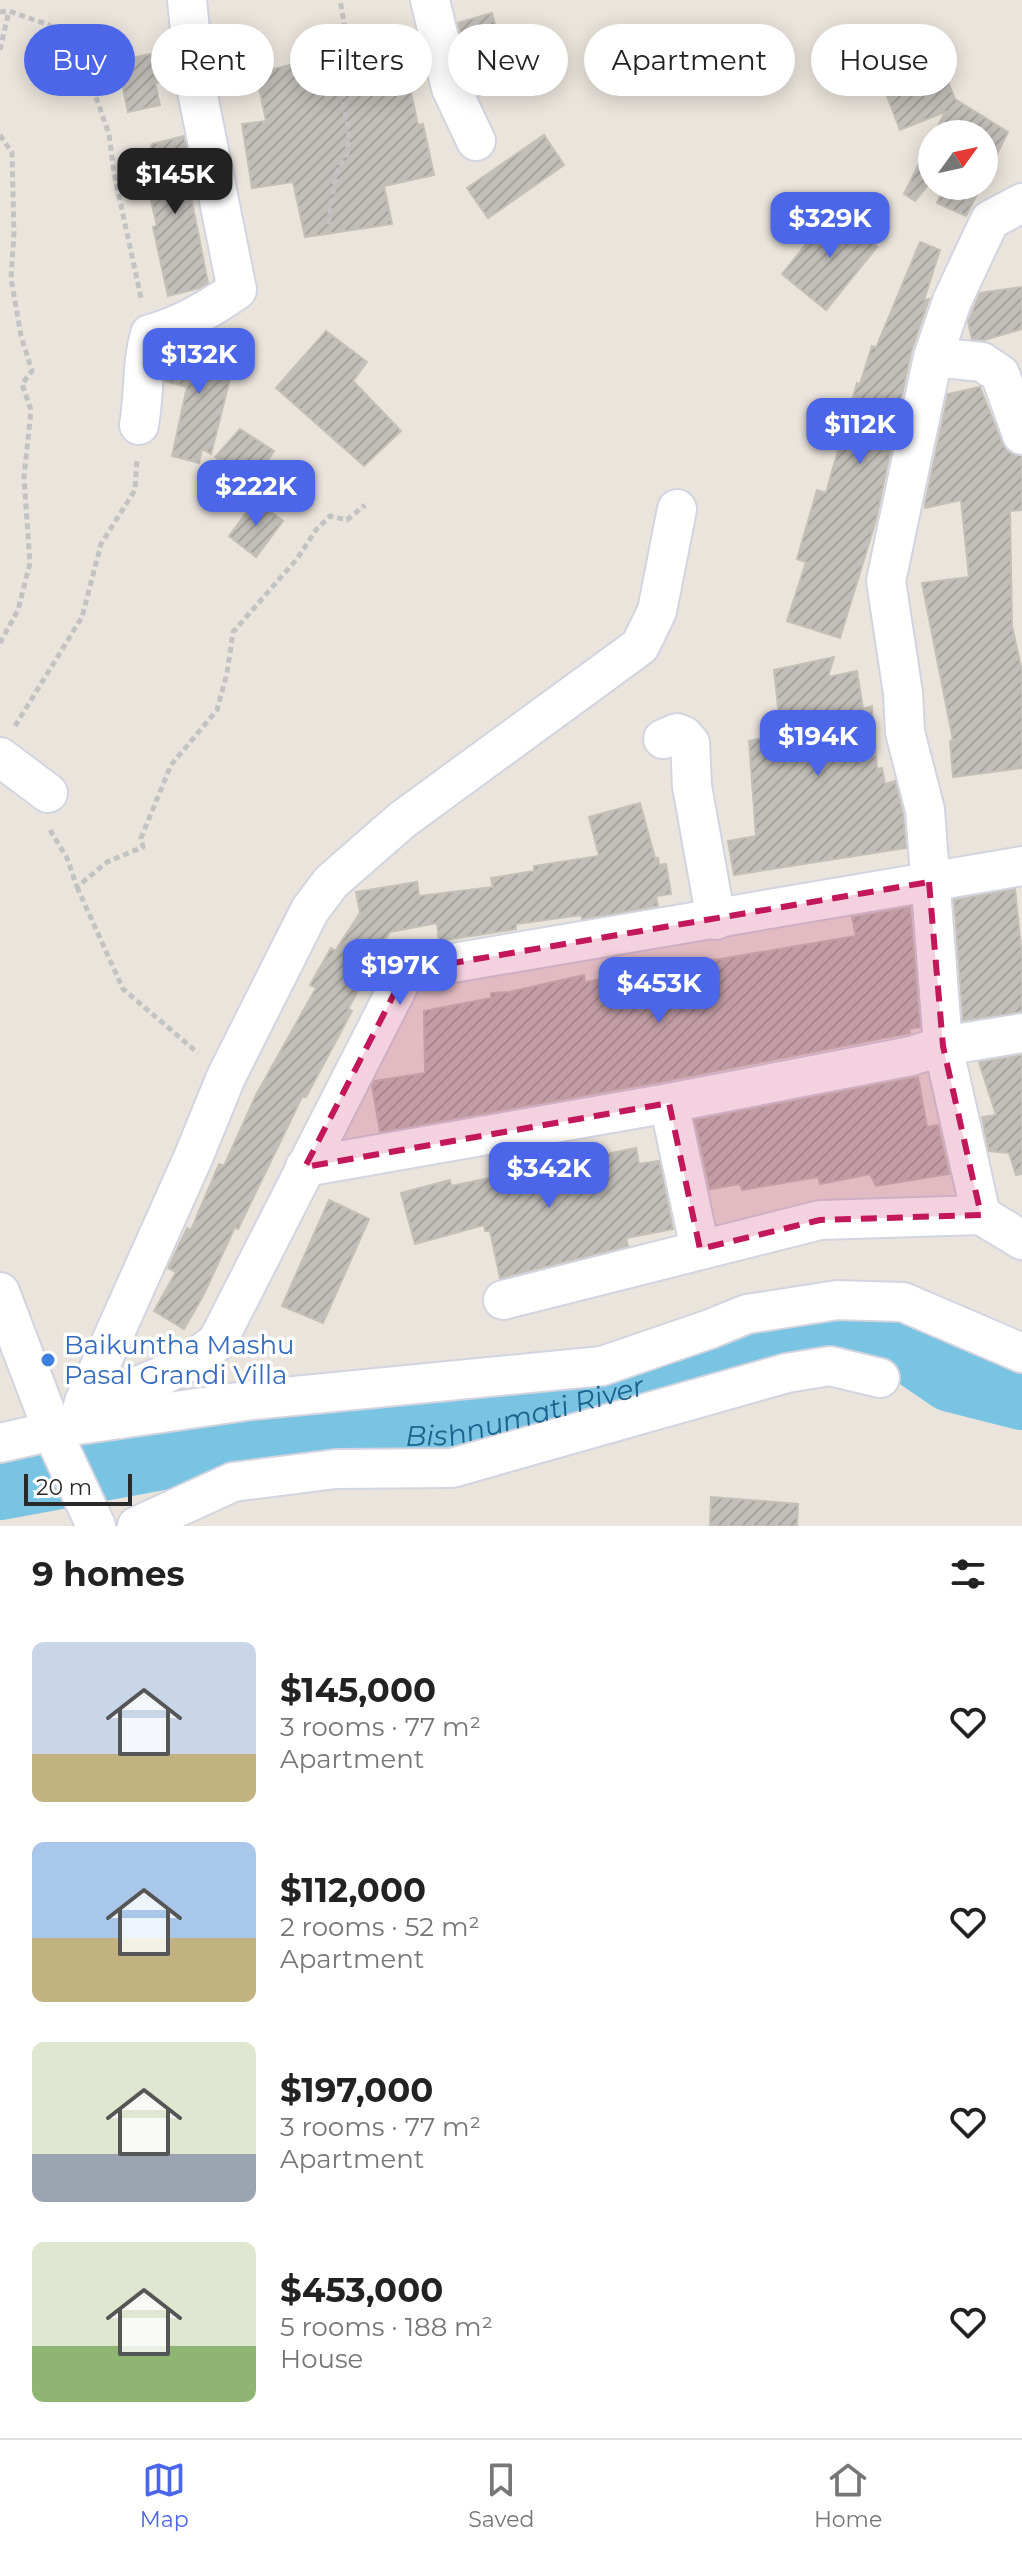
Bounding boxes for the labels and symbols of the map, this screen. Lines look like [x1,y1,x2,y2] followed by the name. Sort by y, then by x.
[918,120,998,200] north arrow
[119,148,231,216] pin: $145K
[774,192,886,260] pin: $329K
[143,328,255,396] pin: $132K
[804,398,916,466] pin: $112K
[200,460,312,528] pin: $222K
[762,710,874,778] pin: $194K
[344,939,456,1007] pin: $197K
[603,957,715,1025] pin: $453K
[493,1142,605,1210] pin: $342K
[64,1329,294,1391] place label: Baikuntha Mashu Pasal Grandi Villa
[39,1351,57,1369] marker: Baikuntha Mashu Pasal Grandi Villa
[405,1368,648,1453] water label: Bishnumati River
[24,1470,132,1506] scale bar

